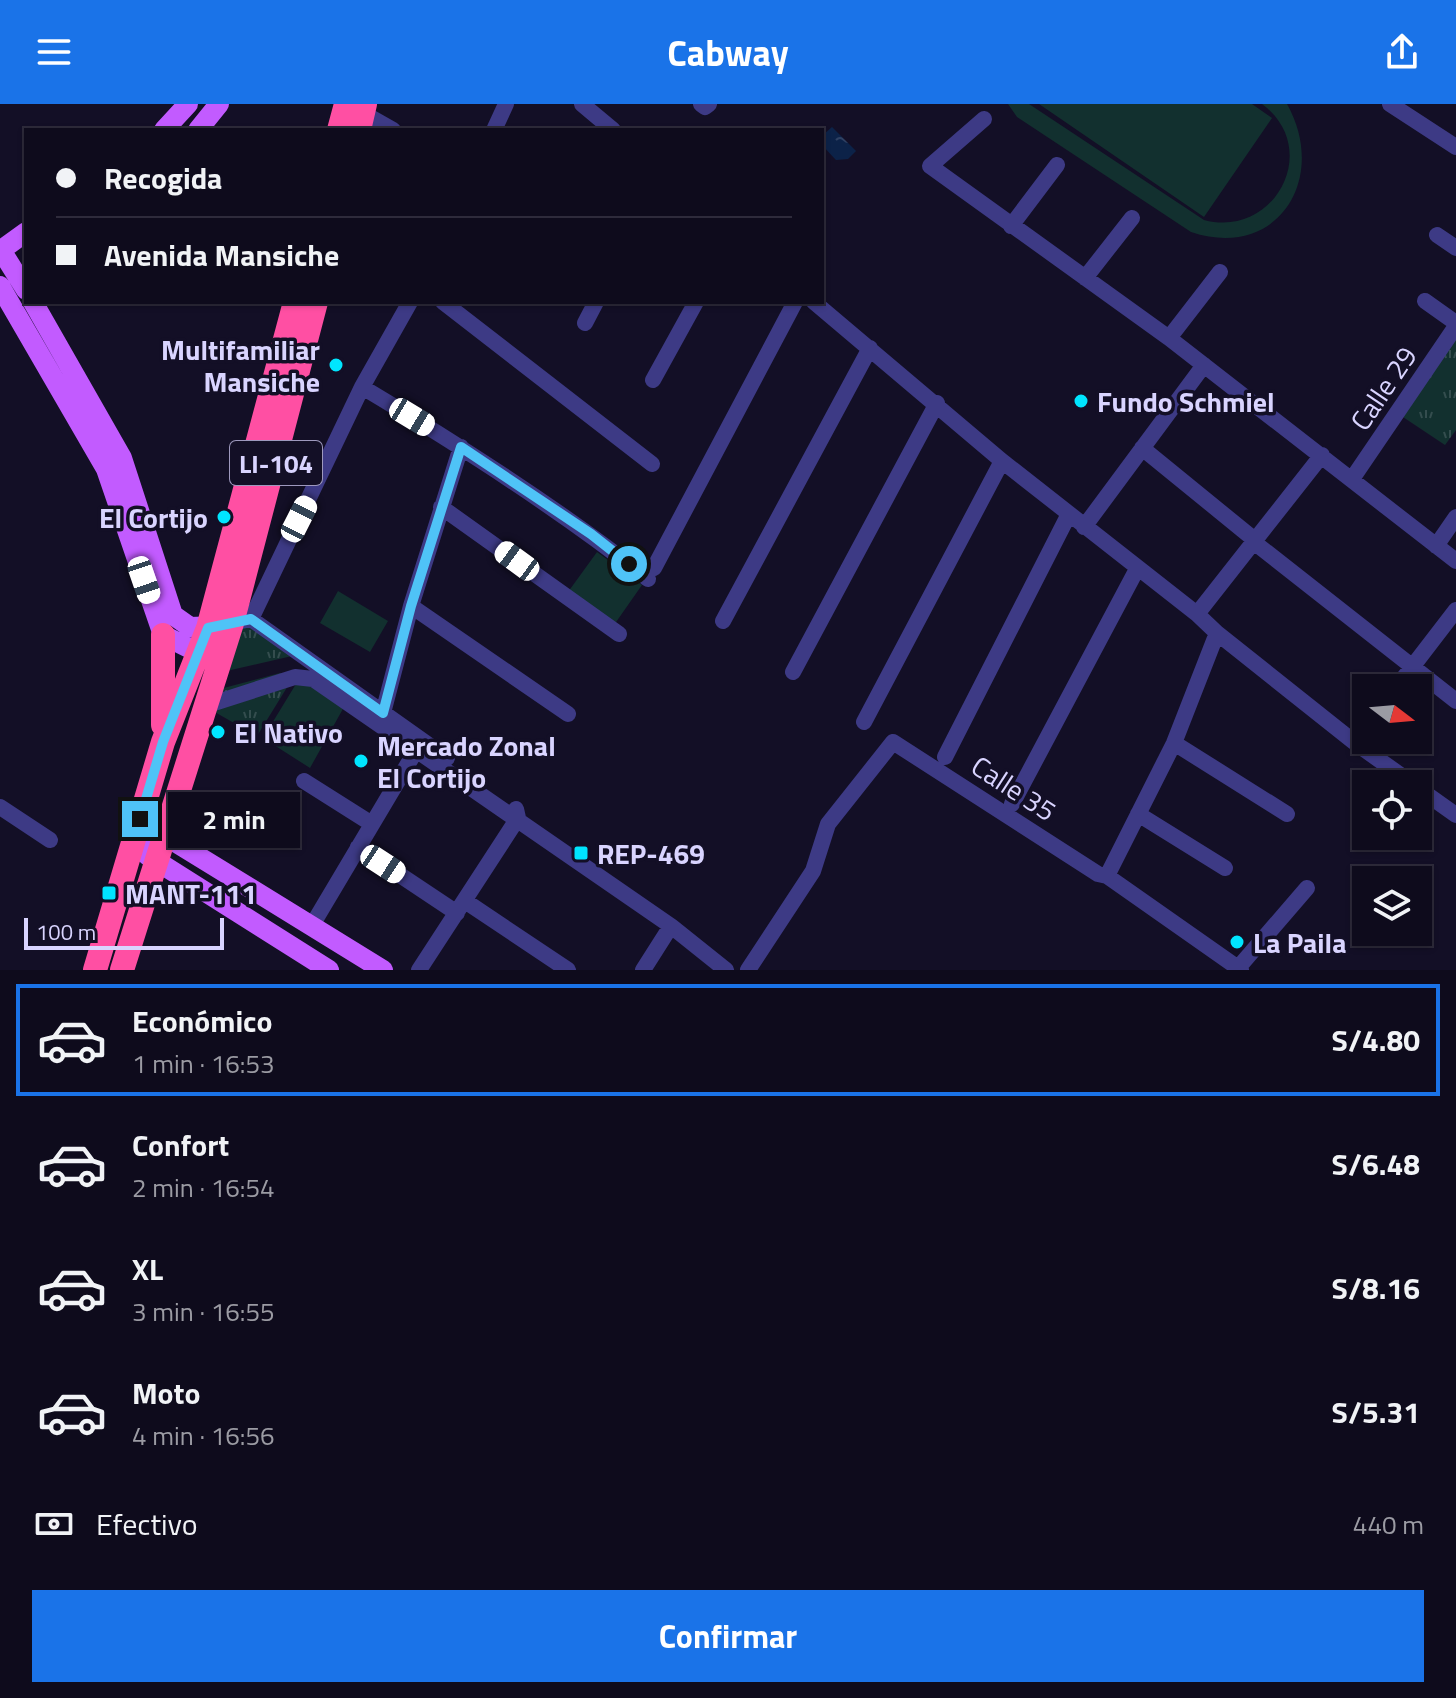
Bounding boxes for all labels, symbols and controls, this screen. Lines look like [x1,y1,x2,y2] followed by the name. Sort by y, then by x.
[667,25,789,80] text: Cabway
[32,30,76,74] icon: menu
[1380,30,1424,74] icon: share
[104,155,222,201] text: Recogida
[104,232,339,278] text: Avenida Mansiche
[161,328,320,403] place label: Multifamiliar Mansiche
[1339,337,1427,439] street label: Calle 29
[327,356,345,374] marker: Multifamiliar Mansiche
[1097,380,1275,423] place label: Fundo Schmiel
[1072,392,1090,410] marker: Fundo Schmiel
[385,394,439,440] car
[230,441,322,485] road number: LI-104
[277,492,321,546] car
[99,496,208,539] place label: El Cortijo
[215,508,233,526] marker: El Cortijo
[491,537,543,585] car
[611,546,647,582] route start
[125,553,163,607] car
[1352,674,1432,754] north arrow
[1352,674,1432,946] map controls
[234,711,343,754] place label: El Nativo
[209,723,227,741] marker: El Nativo
[377,724,556,799] place label: Mercado Zonal El Cortijo
[963,744,1065,832] street label: Calle 35
[352,752,370,770] marker: Mercado Zonal El Cortijo
[1352,770,1432,850] button: locate
[168,791,300,847] callout: 2 min
[202,800,266,839] text: 2 min
[122,801,158,837] route end
[597,832,705,875] place label: REP-469
[356,841,410,887] car
[572,844,590,862] marker: REP-469
[1352,866,1432,946] button: layers
[125,872,257,915] place label: MANT-111
[100,884,118,902] marker: MANT-111
[24,914,224,950] scale bar
[36,915,96,949] text: 100 m
[1253,921,1346,964] place label: La Paila
[1228,933,1246,951] marker: La Paila
[132,998,272,1044] text: Económico
[36,1004,108,1076] icon: car
[1332,1017,1420,1063] text: S/4.80
[132,1044,275,1083] text: 1 min · 16:53
[132,1122,229,1168] text: Confort
[36,1128,108,1200] icon: car
[1332,1141,1420,1187] text: S/6.48
[132,1168,275,1207] text: 2 min · 16:54
[132,1246,163,1292] text: XL
[36,1252,108,1324] icon: car
[1332,1265,1420,1311] text: S/8.16
[132,1292,275,1331] text: 3 min · 16:55
[132,1370,200,1416] text: Moto
[36,1376,108,1448] icon: car
[1332,1389,1420,1435] text: S/5.31
[132,1416,275,1455] text: 4 min · 16:56
[96,1501,198,1547] text: Efectivo
[32,1502,76,1546] icon: cash
[1353,1505,1424,1544] text: 440 m
[32,1590,1424,1682] button: Confirmar

